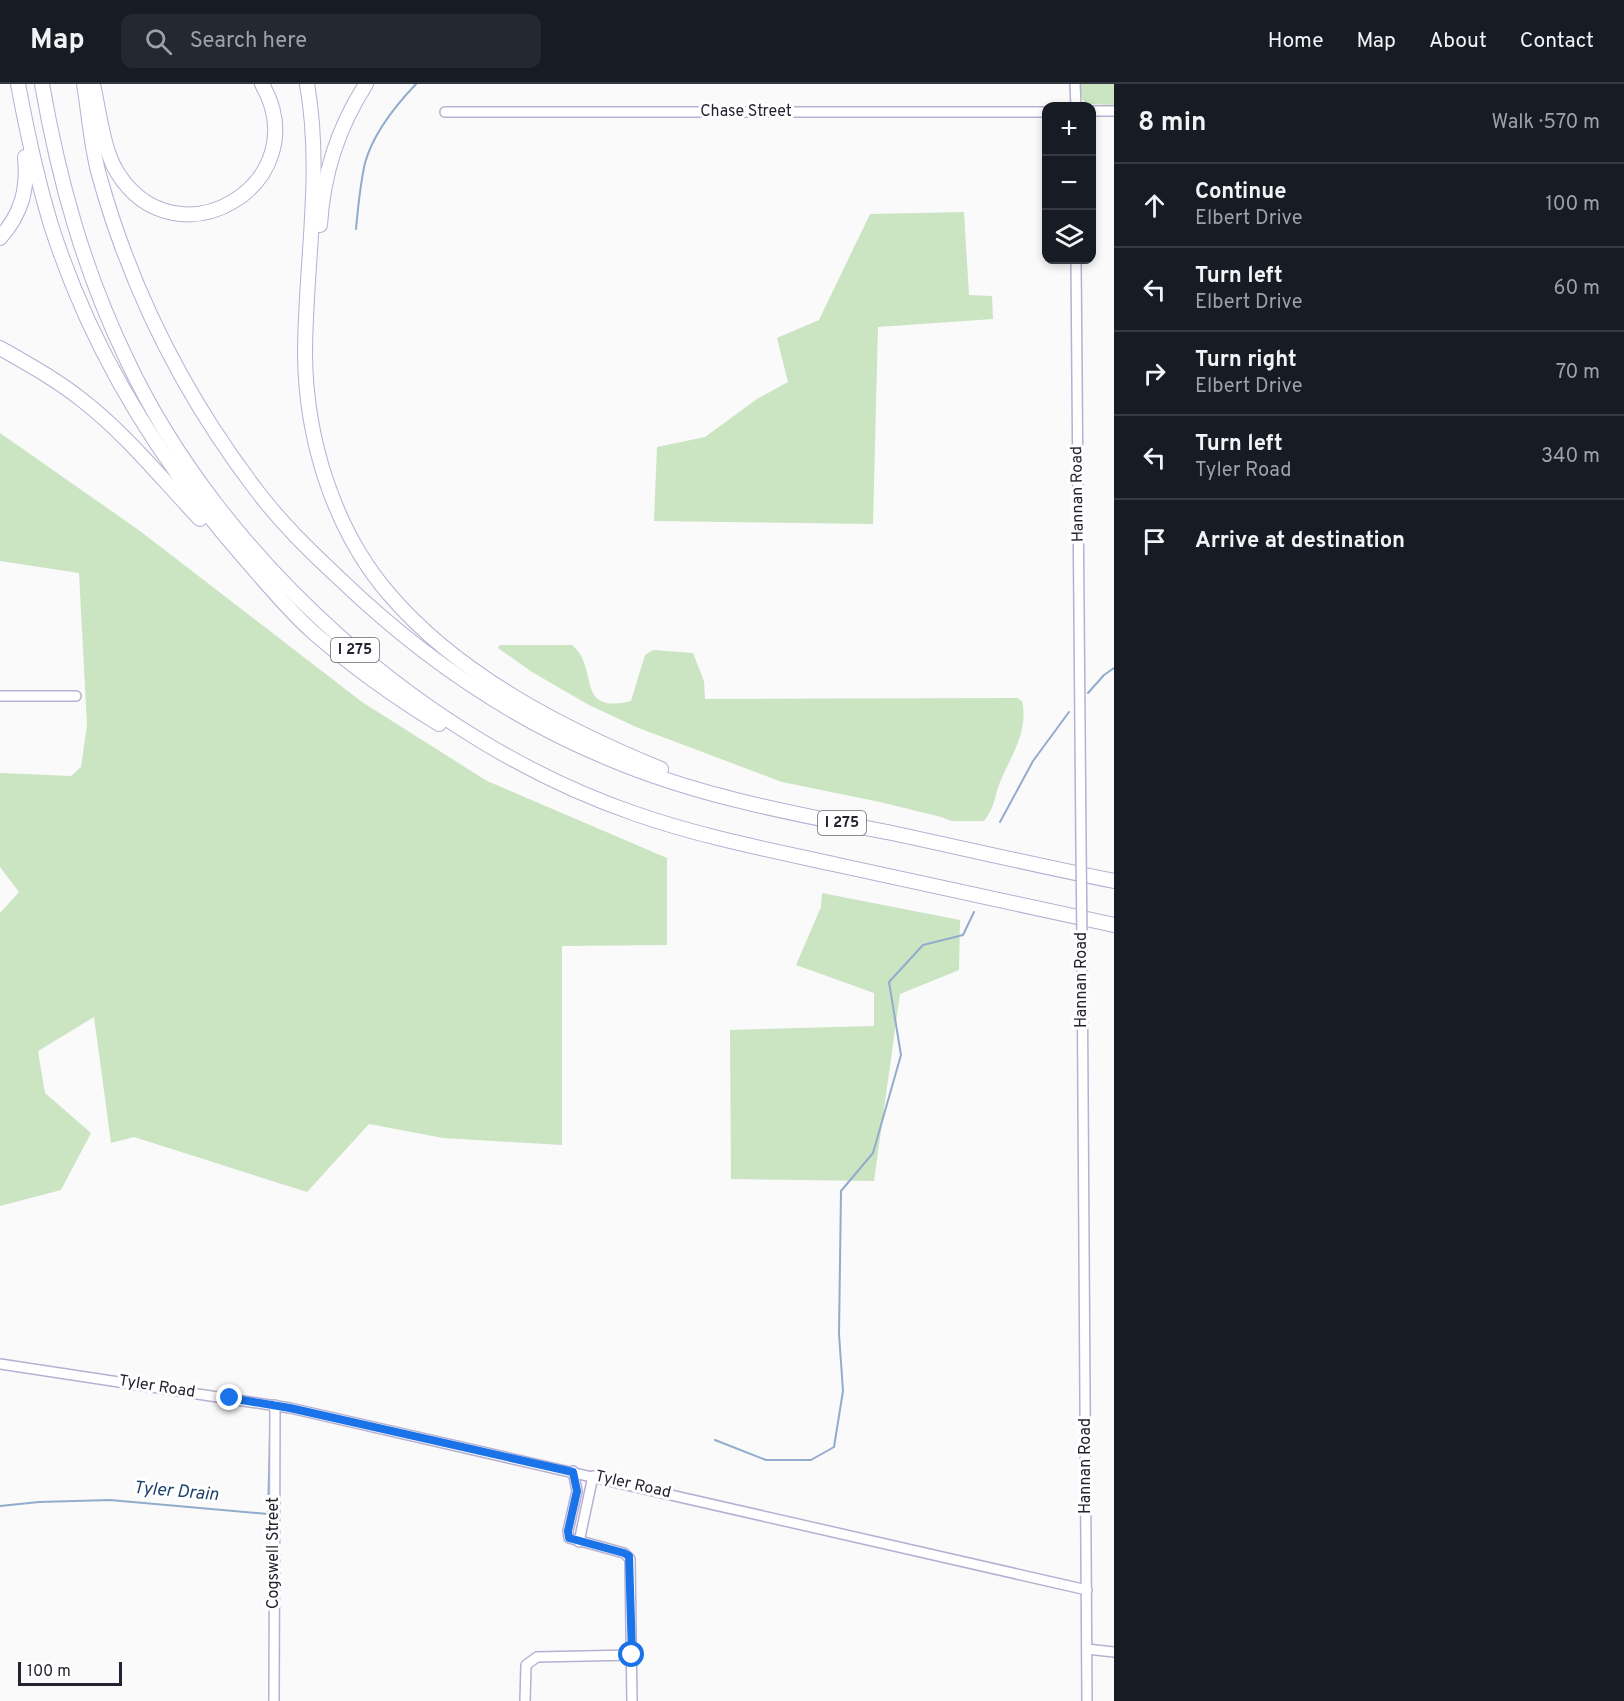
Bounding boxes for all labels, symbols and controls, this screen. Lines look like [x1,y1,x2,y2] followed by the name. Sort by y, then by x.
[121,14,541,68] search box
[30,23,85,59] text: Map
[142,25,175,58] icon: search
[190,28,307,55] text: Search here
[1268,28,1324,55] text: Home
[1357,28,1396,55] text: Map
[1429,28,1487,55] text: About
[1520,28,1594,55] text: Contact
[700,102,792,122] street label: Chase Street
[1042,102,1096,264] map controls
[1042,102,1096,156] button: +
[1138,107,1206,140] text: 8 min
[1491,110,1600,136] text: Walk · 570 m
[1042,156,1096,210] button: −
[1195,179,1286,206] text: Continue
[1138,189,1171,222] icon: ahead
[1545,192,1600,218] text: 100 m
[1195,206,1302,232] text: Elbert Drive
[1042,210,1096,264] button: layers
[1195,263,1283,290] text: Turn left
[1138,273,1171,306] icon: left
[1554,276,1600,302] text: 60 m
[1195,290,1302,316] text: Elbert Drive
[1195,347,1297,374] text: Turn right
[1138,357,1171,390] icon: right
[1556,360,1600,386] text: 70 m
[1195,374,1302,400] text: Elbert Drive
[1195,431,1283,458] text: Turn left
[1138,441,1171,474] icon: left
[1541,444,1600,470] text: 340 m
[1067,446,1089,542] street label: Hannan Road
[1195,458,1291,484] text: Tyler Road
[1138,525,1171,558] icon: arrive
[1195,528,1405,555] text: Arrive at destination
[331,638,379,662] road number: I 275
[818,811,866,835] road number: I 275
[1072,932,1092,1028] street label: Hannan Road
[117,1371,197,1403] street label: Tyler Road
[216,1384,242,1410] route end
[1076,1418,1096,1514] street label: Hannan Road
[593,1467,673,1503] street label: Tyler Road
[132,1477,220,1507] water label: Tyler Drain
[264,1497,284,1609] street label: Cogswell Street
[618,1641,644,1667] route start
[18,1659,122,1686] scale bar
[27,1662,71,1682] text: 100 m

